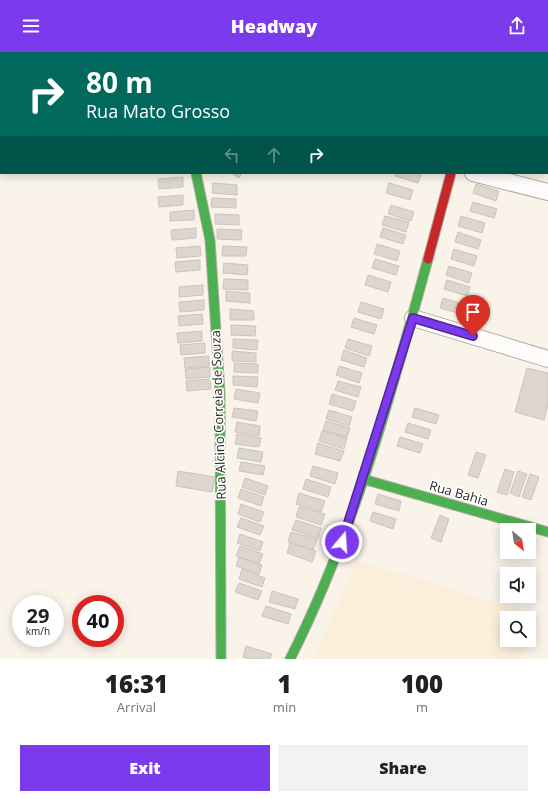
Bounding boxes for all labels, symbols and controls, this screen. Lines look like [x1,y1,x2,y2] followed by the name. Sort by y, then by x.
[231,14,317,38] text: Headway
[20,15,42,37] icon: menu
[506,15,528,37] icon: share
[86,63,153,101] text: 80 m
[20,68,72,120] icon: right
[86,99,230,123] text: Rua Mato Grosso
[221,144,243,166] icon: left
[263,144,285,166] icon: ahead
[305,144,327,166] icon: right
[456,295,490,336] pin
[462,301,484,323] icon: arrive
[206,330,230,500] street label: Rua Alcino Correia de Souza
[427,476,491,510] street label: Rua Bahia
[321,521,363,563] position arrow
[500,523,536,559] north arrow
[500,523,536,647] map controls
[500,567,536,603] button: sound
[72,595,124,647] speed limit sign: 40
[27,602,49,629] text: 29
[500,611,536,647] button: search
[26,624,50,638] text: km/h
[105,667,168,700] text: 16:31
[277,667,292,700] text: 1
[401,667,443,700] text: 100
[117,698,156,716] text: Arrival
[273,698,296,716] text: min
[416,698,428,716] text: m
[20,745,270,791] button: Exit
[278,745,528,791] button: Share

